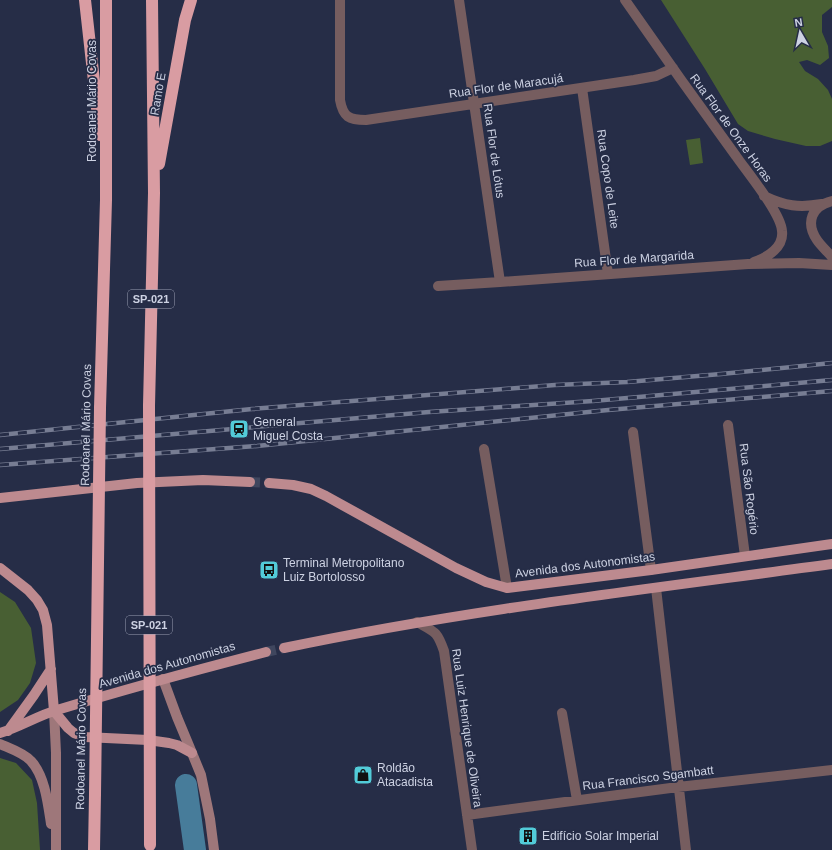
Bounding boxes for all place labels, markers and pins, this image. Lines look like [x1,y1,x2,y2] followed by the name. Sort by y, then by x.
[253,415,323,443] place label: General Miguel Costa
[228,418,250,440] station icon: General Miguel Costa
[283,556,405,584] place label: Terminal Metropolitano Luiz Bortolosso
[258,559,280,581] bus stop icon: Terminal Metropolitano Luiz Bortolosso
[377,761,433,789] place label: Roldão Atacadista
[352,764,374,786] shop icon: Roldão Atacadista
[517,825,539,847] building icon: Edifício Solar Imperial
[542,829,659,843] place label: Edifício Solar Imperial

